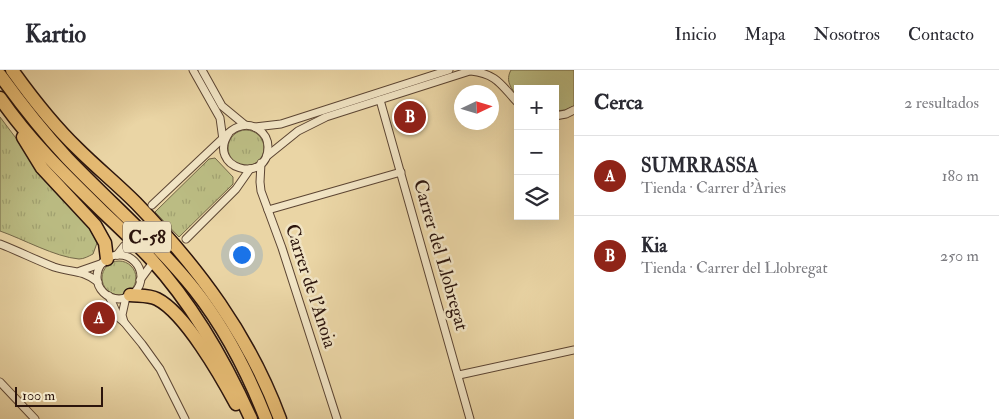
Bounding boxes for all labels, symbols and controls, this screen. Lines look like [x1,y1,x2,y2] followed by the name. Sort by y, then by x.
[25,19,86,50] text: Kartio
[674,23,716,46] text: Inicio
[744,23,786,46] text: Mapa
[814,23,880,46] text: Nosotros
[908,23,974,46] text: Contacto
[454,85,499,130] north arrow
[514,85,559,220] map controls
[514,85,559,130] button: +
[594,89,643,116] text: Cerca
[904,93,979,113] text: 2 resultados
[394,98,426,136] pin: B
[514,130,559,175] button: −
[641,154,758,178] text: SUMRRASSA
[605,166,615,186] text: A
[942,166,979,186] text: 180 m
[514,175,559,220] button: layers
[408,177,474,333] street label: Carrer del Llobregat
[641,178,786,198] text: Tienda · Carrer d'Àries
[280,221,342,351] street label: Carrer de l'Anoia
[123,222,171,252] road number: C-58
[641,234,667,258] text: Kia
[229,242,255,268] your location
[605,246,615,266] text: B
[940,246,979,266] text: 250 m
[641,258,828,278] text: Tienda · Carrer del Llobregat
[83,299,115,337] pin: A
[15,384,102,407] scale bar
[22,387,55,404] text: 100 m

